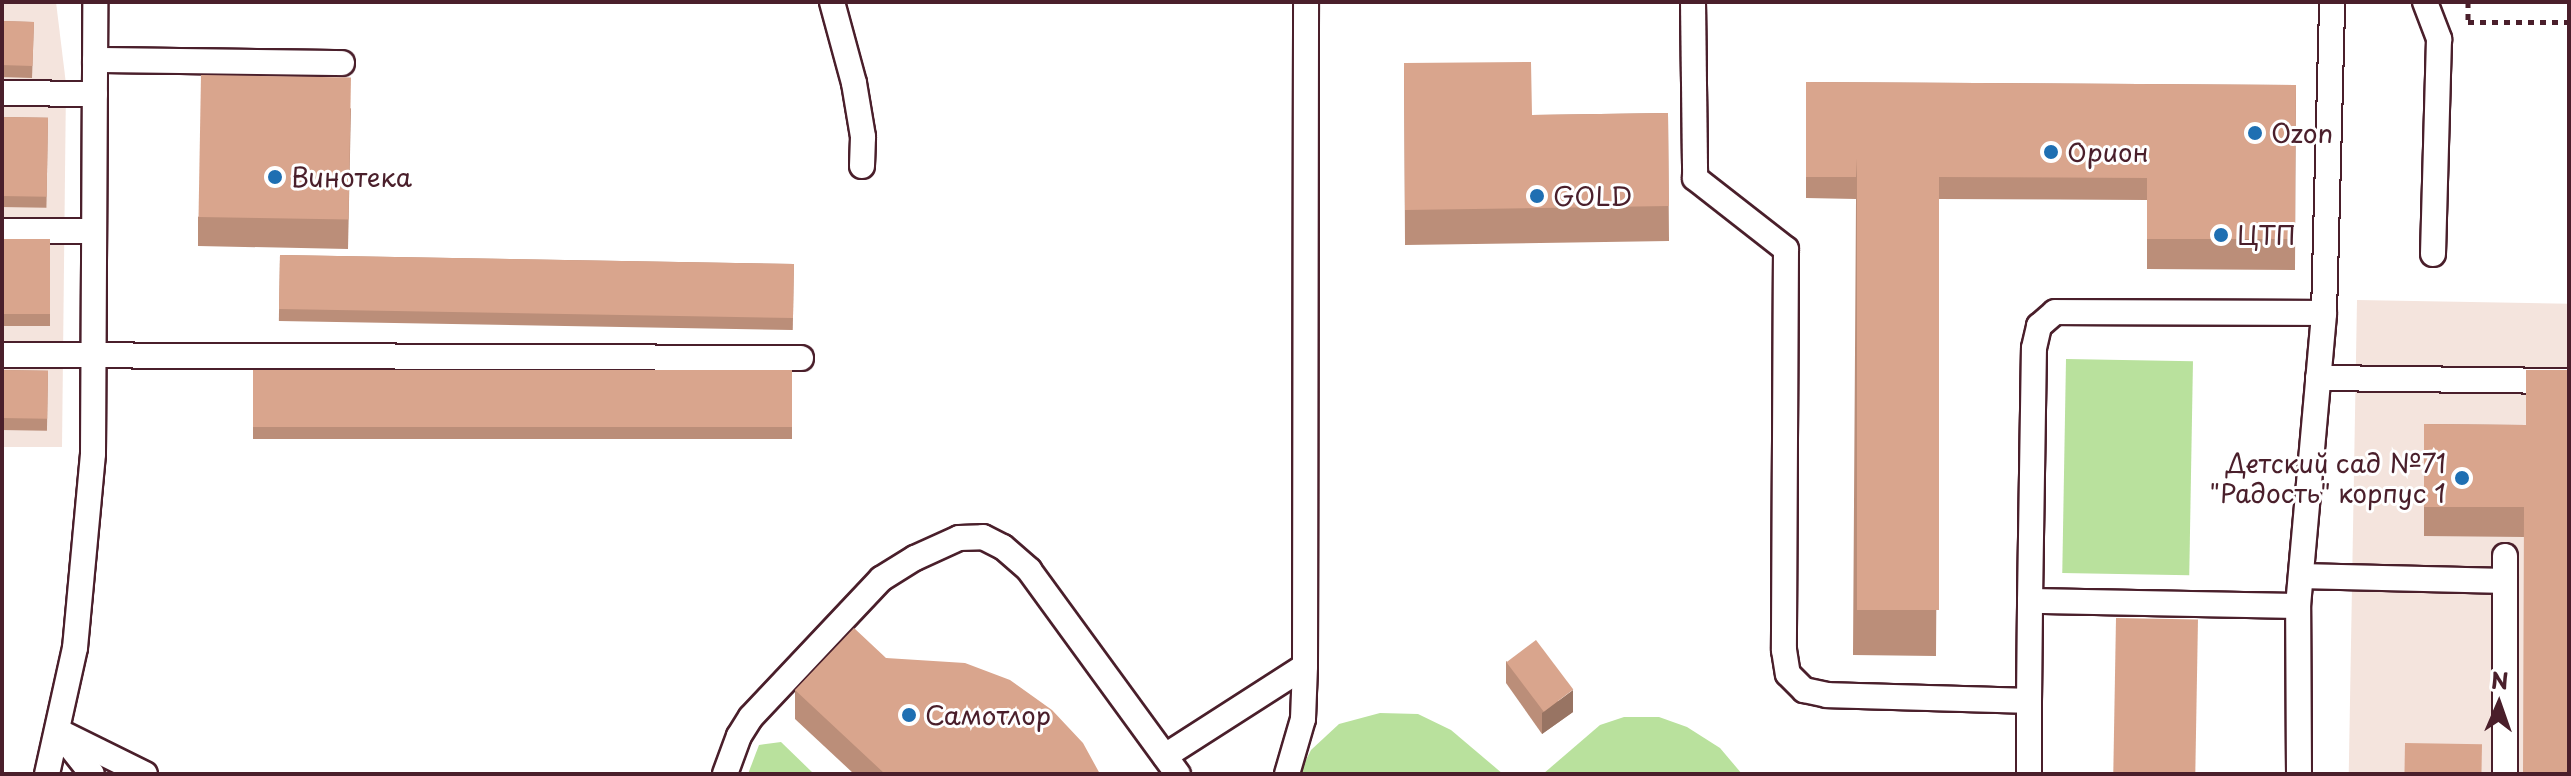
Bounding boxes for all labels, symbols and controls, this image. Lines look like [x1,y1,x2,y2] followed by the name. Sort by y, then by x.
[2271,117,2333,149] place label: Ozon
[2246,124,2264,142] marker: Ozon
[2067,136,2149,168] place label: Орион
[2042,143,2060,161] marker: Орион
[291,161,412,193] place label: Винотека
[266,168,284,186] marker: Винотека
[1553,180,1632,212] place label: GOLD
[1528,187,1546,205] marker: GOLD
[2237,219,2296,251] place label: ЦТП
[2212,226,2230,244] marker: ЦТП
[2207,447,2446,508] place label: Детский сад №71 "Радость" корпус 1
[2453,469,2471,487] marker: Детский сад №71 "Радость" корпус 1
[2491,663,2509,696] text: N
[2459,664,2539,744] north arrow
[925,699,1051,731] place label: Самотлор
[900,706,918,724] marker: Самотлор

